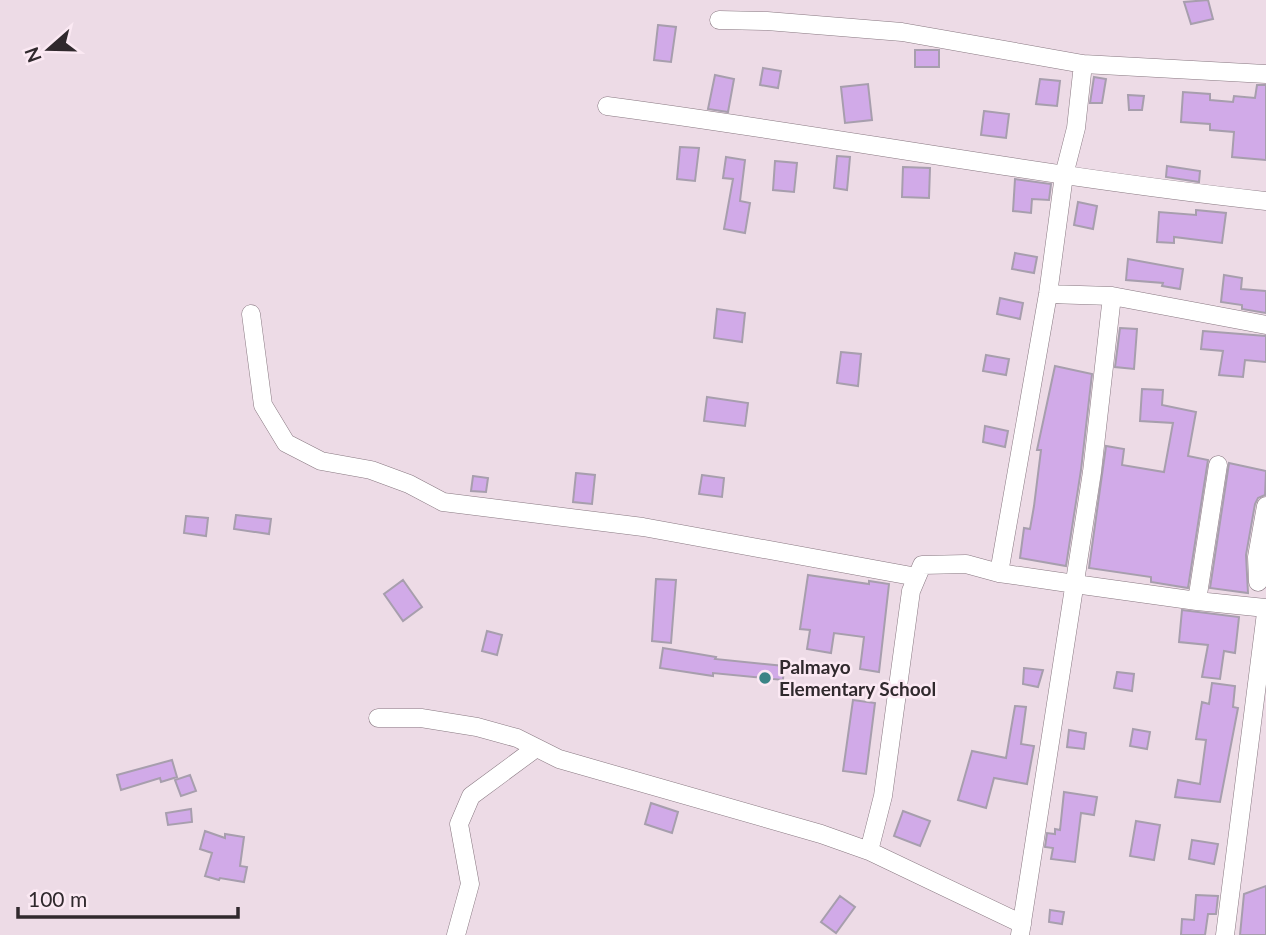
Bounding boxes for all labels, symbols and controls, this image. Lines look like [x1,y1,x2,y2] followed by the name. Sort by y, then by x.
[14,14,84,84] north arrow
[19,44,46,66] text: N
[779,655,936,700] place label: Palmayo Elementary School
[757,670,773,686] marker: Palmayo Elementary School
[18,876,238,920] scale bar
[28,886,87,911] text: 100 m

